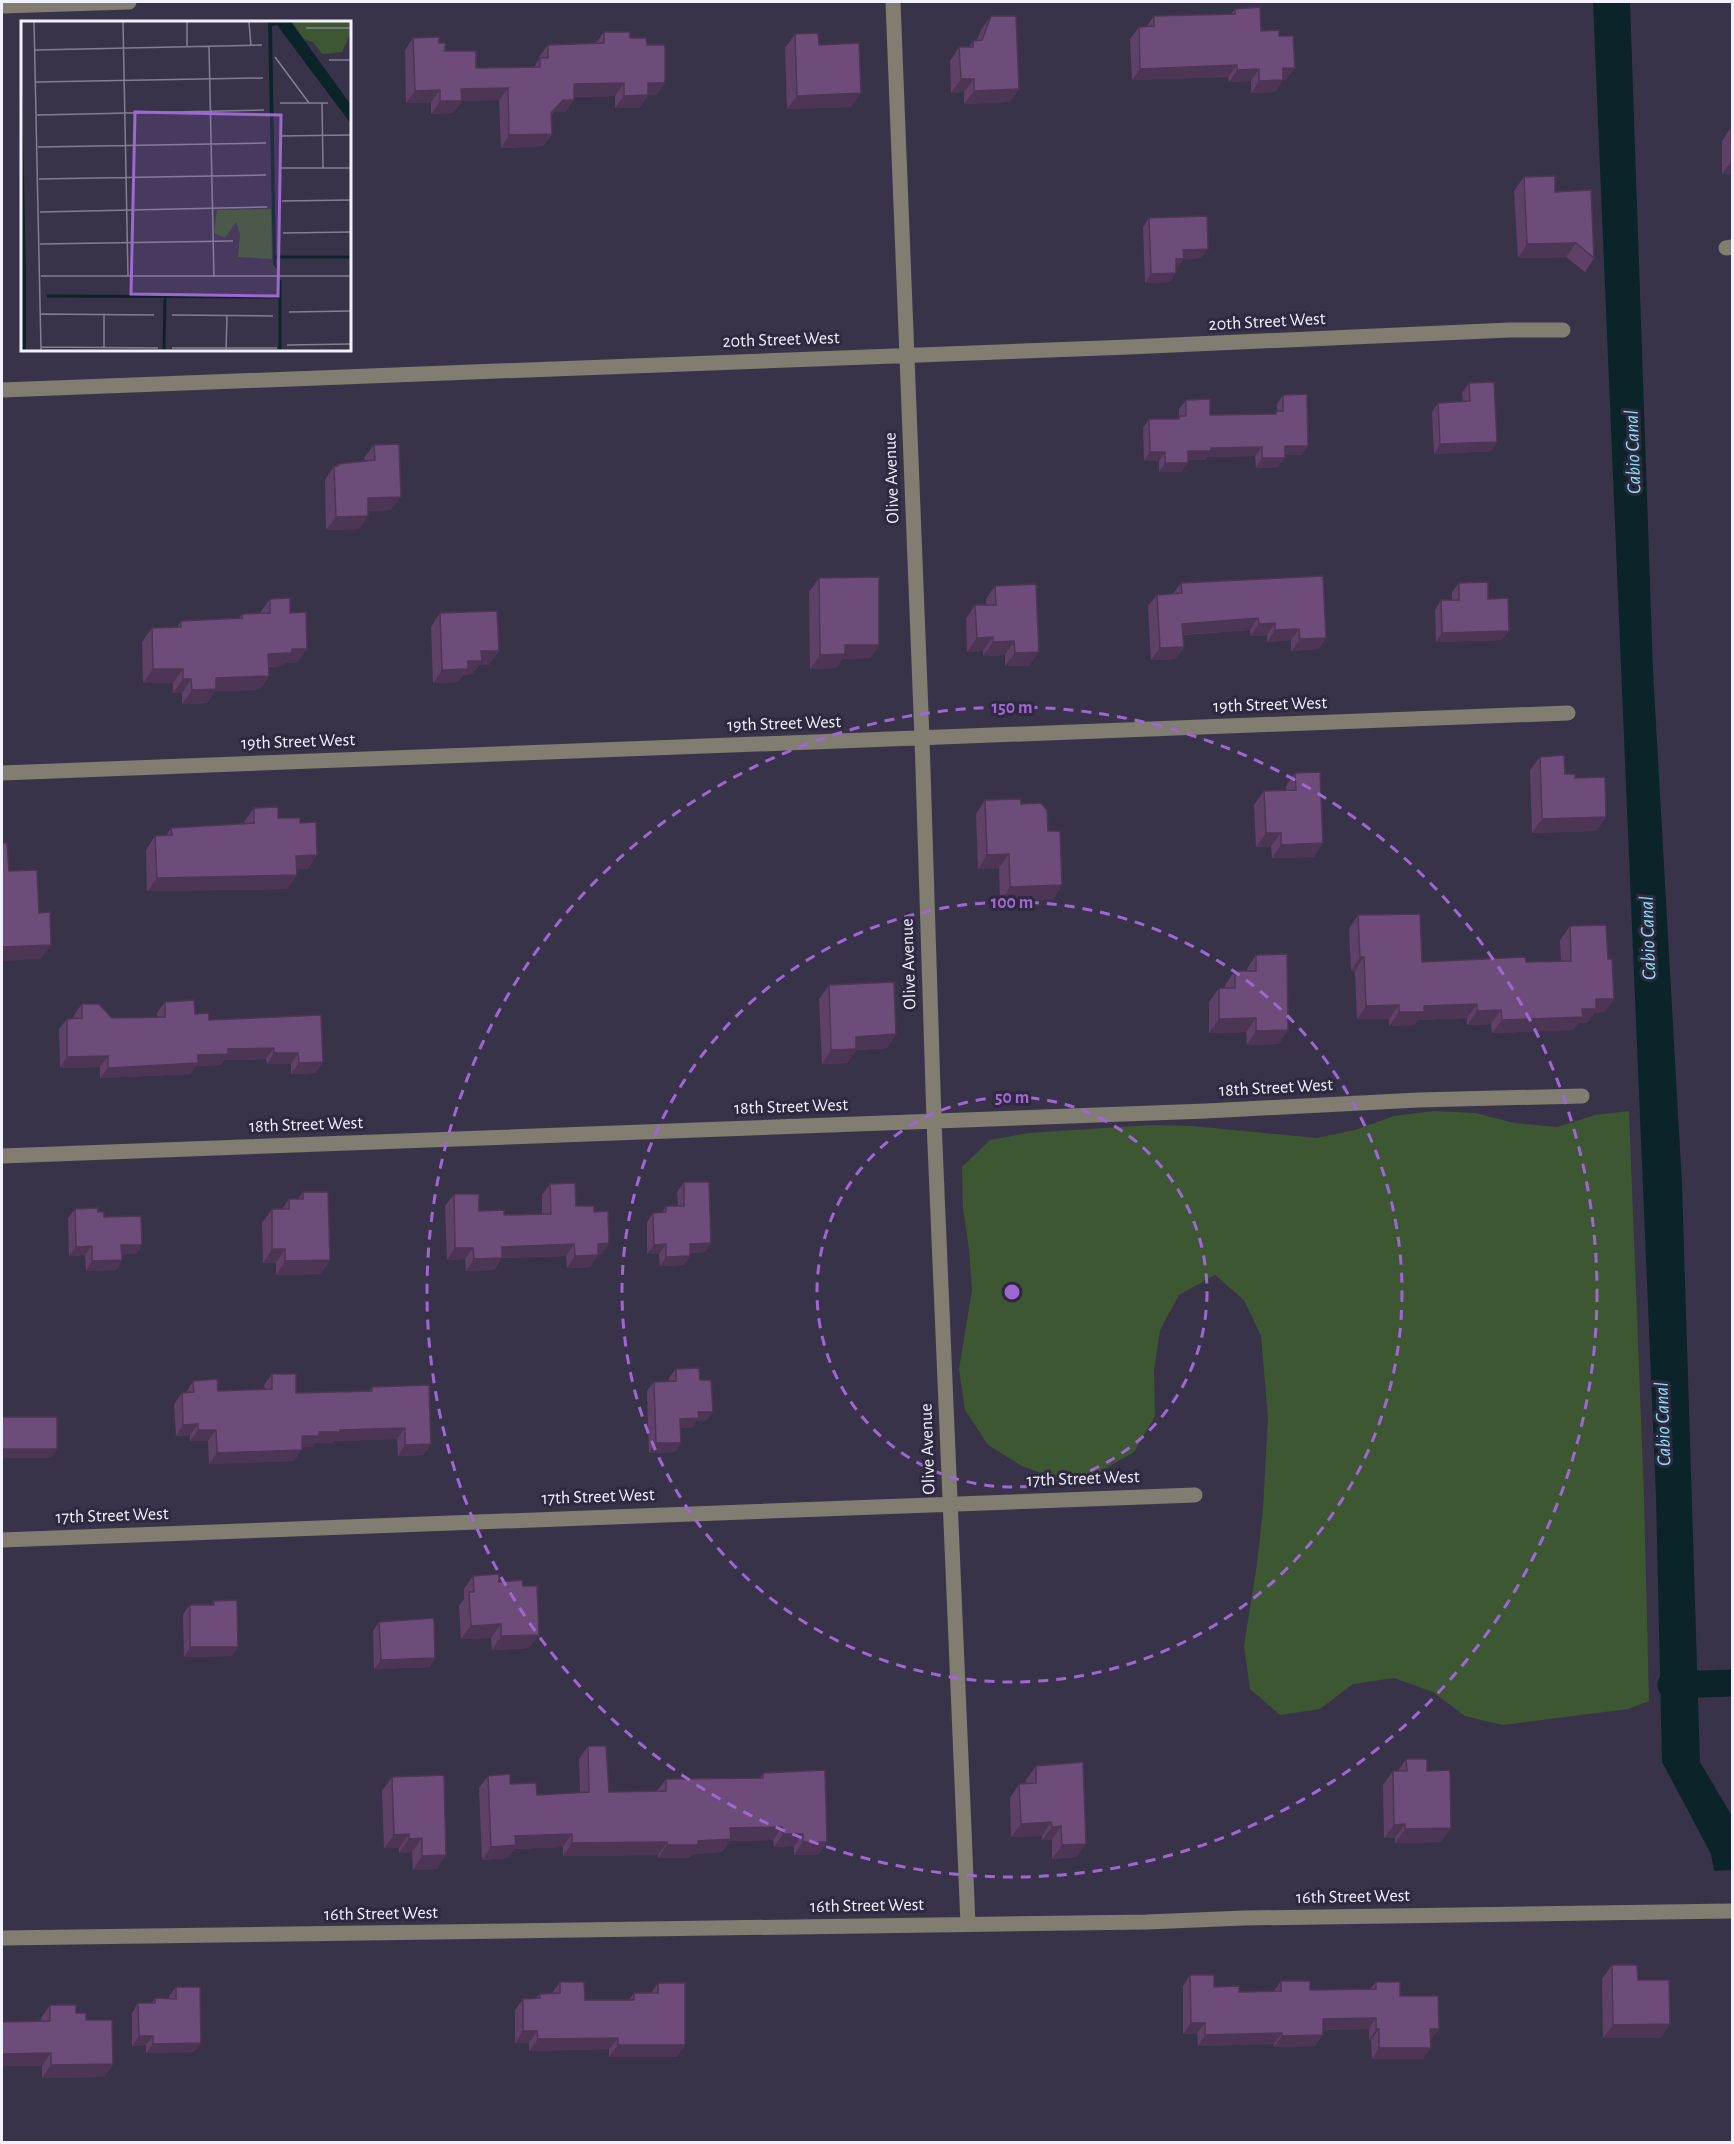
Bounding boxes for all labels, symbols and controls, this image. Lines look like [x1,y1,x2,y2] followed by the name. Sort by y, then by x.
[21,21,351,351] inset map
[1208,310,1326,334] street label: 20th Street West
[722,329,840,351] street label: 20th Street West
[1622,410,1644,494] water label: Cabio Canal
[881,432,903,524] street label: Olive Avenue
[1213,694,1328,716] street label: 19th Street West
[992,699,1032,717] text: 150 m
[727,713,842,735] street label: 19th Street West
[241,731,356,753] street label: 19th Street West
[991,894,1033,912] text: 100 m
[1637,896,1659,980] water label: Cabio Canal
[898,918,920,1010] street label: Olive Avenue
[1219,1076,1334,1100] street label: 18th Street West
[995,1089,1029,1107] text: 50 m
[734,1096,849,1118] street label: 18th Street West
[249,1114,364,1136] street label: 18th Street West
[1002,1282,1022,1302] centre of rings
[1652,1382,1674,1466] water label: Cabio Canal
[917,1403,939,1495] street label: Olive Avenue
[1026,1468,1140,1490] street label: 17th Street West
[541,1486,655,1508] street label: 17th Street West
[55,1505,169,1527] street label: 17th Street West
[1296,1887,1410,1907] street label: 16th Street West
[810,1896,924,1916] street label: 16th Street West
[324,1904,438,1924] street label: 16th Street West

